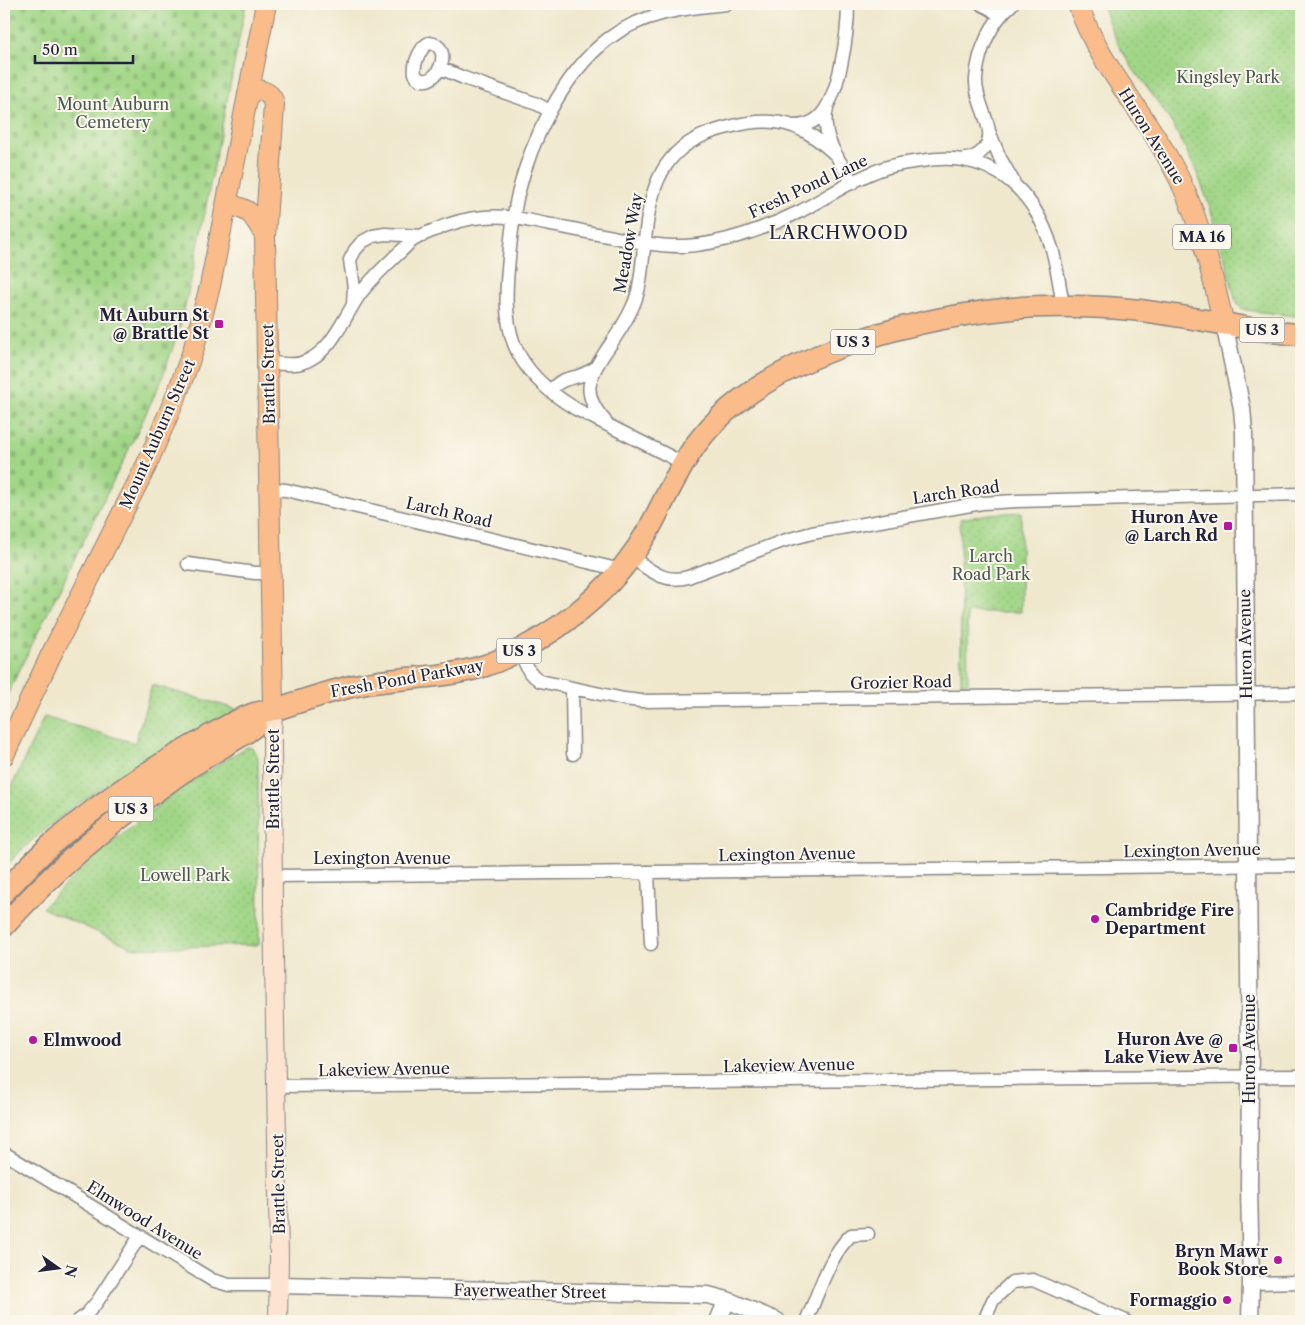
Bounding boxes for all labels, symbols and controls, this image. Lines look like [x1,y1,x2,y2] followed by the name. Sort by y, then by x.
[35,32,132,64] scale bar
[42,40,78,59] text: 50 m
[1176,67,1281,87] park label: Kingsley Park
[1114,84,1190,188] street label: Huron Avenue
[57,94,169,132] park label: Mount Auburn Cemetery
[745,150,871,222] street label: Fresh Pond Lane
[609,190,647,295] street label: Meadow Way
[769,222,909,244] district label: LARCHWOOD
[1173,224,1231,250] road number: MA 16
[99,305,210,343] place label: Mt Auburn St @ Brattle St
[213,318,225,330] marker: Mt Auburn St @ Brattle St
[1240,318,1284,342] road number: US 3
[257,323,279,425] street label: Brattle Street
[830,330,876,354] road number: US 3
[115,356,199,512] street label: Mount Auburn Street
[911,476,1001,508] street label: Larch Road
[404,492,494,532] street label: Larch Road
[1125,507,1218,545] place label: Huron Ave @ Larch Rd
[1222,520,1234,532] marker: Huron Ave @ Larch Rd
[952,546,1031,584] park label: Larch Road Park
[1234,589,1256,699] street label: Huron Avenue
[496,638,542,664] road number: US 3
[329,654,486,701] street label: Fresh Pond Parkway
[850,671,952,693] street label: Grozier Road
[263,728,283,829] street label: Brattle Street
[108,796,154,822] road number: US 3
[1123,839,1261,861] street label: Lexington Avenue
[718,843,856,865] street label: Lexington Avenue
[313,848,451,868] street label: Lexington Avenue
[140,865,231,885] park label: Lowell Park
[1105,900,1235,938] place label: Cambridge Fire Department
[1089,913,1101,925] marker: Cambridge Fire Department
[1239,994,1259,1104] street label: Huron Avenue
[1104,1029,1223,1067] place label: Huron Ave @ Lake View Ave
[43,1030,122,1050] place label: Elmwood
[27,1034,39,1046] marker: Elmwood
[1227,1042,1239,1054] marker: Huron Ave @ Lake View Ave
[723,1054,855,1076] street label: Lakeview Avenue
[318,1058,450,1080] street label: Lakeview Avenue
[267,1133,289,1235] street label: Brattle Street
[83,1176,207,1264] street label: Elmwood Avenue
[1175,1241,1268,1279] place label: Bryn Mawr Book Store
[32,1242,82,1292] north arrow
[1272,1254,1284,1266] marker: Bryn Mawr Book Store
[60,1263,81,1279] text: N
[453,1280,607,1302] street label: Fayerweather Street
[1129,1290,1217,1310] place label: Formaggio
[1221,1294,1233,1306] marker: Formaggio

